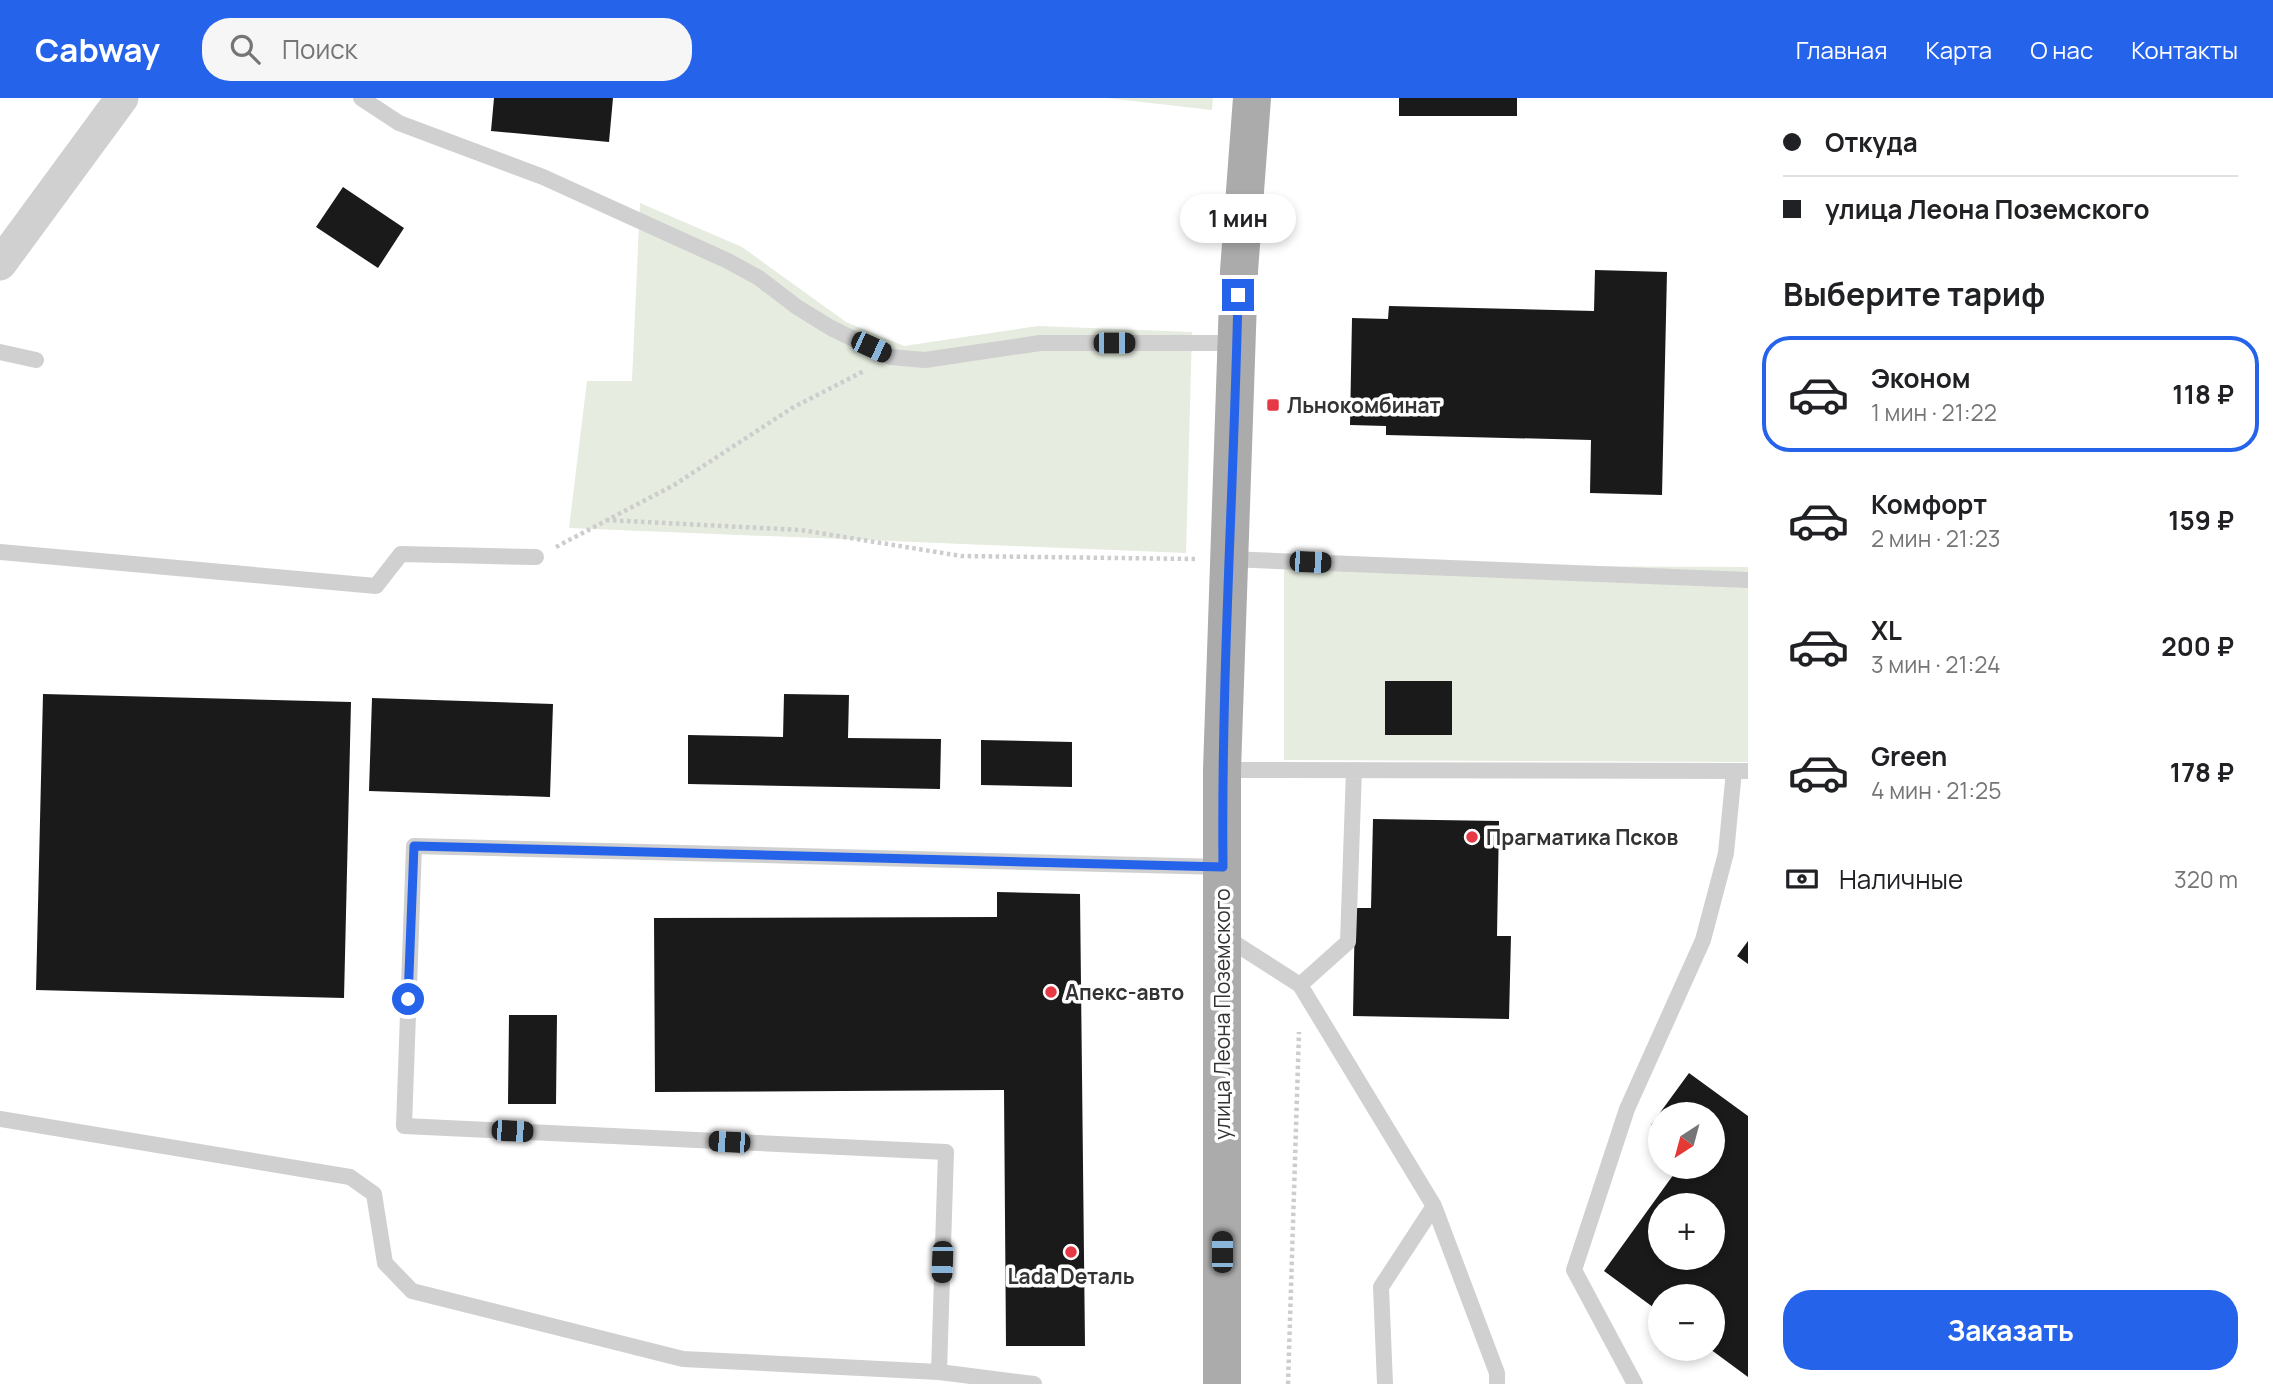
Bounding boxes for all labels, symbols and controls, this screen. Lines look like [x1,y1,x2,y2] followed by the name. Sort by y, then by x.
[202,18,692,81] search box
[35,27,160,72] text: Cabway
[226,30,264,68] icon: search
[282,31,357,67] text: Поиск
[1796,33,1887,66] text: Главная
[1925,33,1992,66] text: Карта
[2030,33,2093,66] text: О нас
[2131,33,2238,66] text: Контакты
[1825,124,1918,160] text: Откуда
[1825,191,2150,227] text: улица Леона Поземского
[1180,194,1296,242] callout: 1 мин
[1208,202,1268,234] text: 1 мин
[1783,272,2045,316] text: Выберите тариф
[1222,279,1254,311] route end
[848,329,895,365] car
[1094,333,1136,354] car
[1871,360,1971,396] text: Эконом
[1787,363,1850,426] icon: car
[2172,376,2234,412] text: 118 ₽
[1287,391,1441,419] place label: Льнокомбинат
[1871,396,1997,428] text: 1 мин · 21:22
[1265,397,1281,413] marker: Льнокомбинат
[1871,486,1987,522] text: Комфорт
[1787,489,1850,552] icon: car
[2168,502,2234,538] text: 159 ₽
[1871,522,2001,554] text: 2 мин · 21:23
[1289,551,1332,573] car
[1871,612,1902,648] text: XL
[1787,615,1850,678] icon: car
[2161,628,2234,664] text: 200 ₽
[1871,648,2000,680] text: 3 мин · 21:24
[1871,738,1947,774] text: Green
[1787,741,1850,804] icon: car
[2170,754,2234,790] text: 178 ₽
[1871,774,2002,806] text: 4 мин · 21:25
[1486,823,1678,851] place label: Прагматика Псков
[1464,829,1480,845] marker: Прагматика Псков
[1783,860,1821,898] icon: cash
[1839,861,1963,897] text: Наличные
[2174,863,2238,895] text: 320 m
[1208,888,1236,1140] street label: улица Леона Поземского
[1065,978,1184,1006] place label: Апекс-авто
[392,983,424,1015] route start
[1043,984,1059,1000] marker: Апекс-авто
[1648,1102,1726,1180] north arrow
[1648,1102,1725,1361] map controls
[491,1119,534,1143] car
[708,1130,751,1154] car
[1648,1193,1725,1270] button: +
[1212,1231,1233,1273] car
[931,1241,954,1283] car
[1063,1244,1079,1260] marker: Lada Dеталь
[1007,1262,1135,1290] place label: Lada Dеталь
[1648,1284,1725,1361] button: −
[1783,1290,2238,1370] button: Заказать

